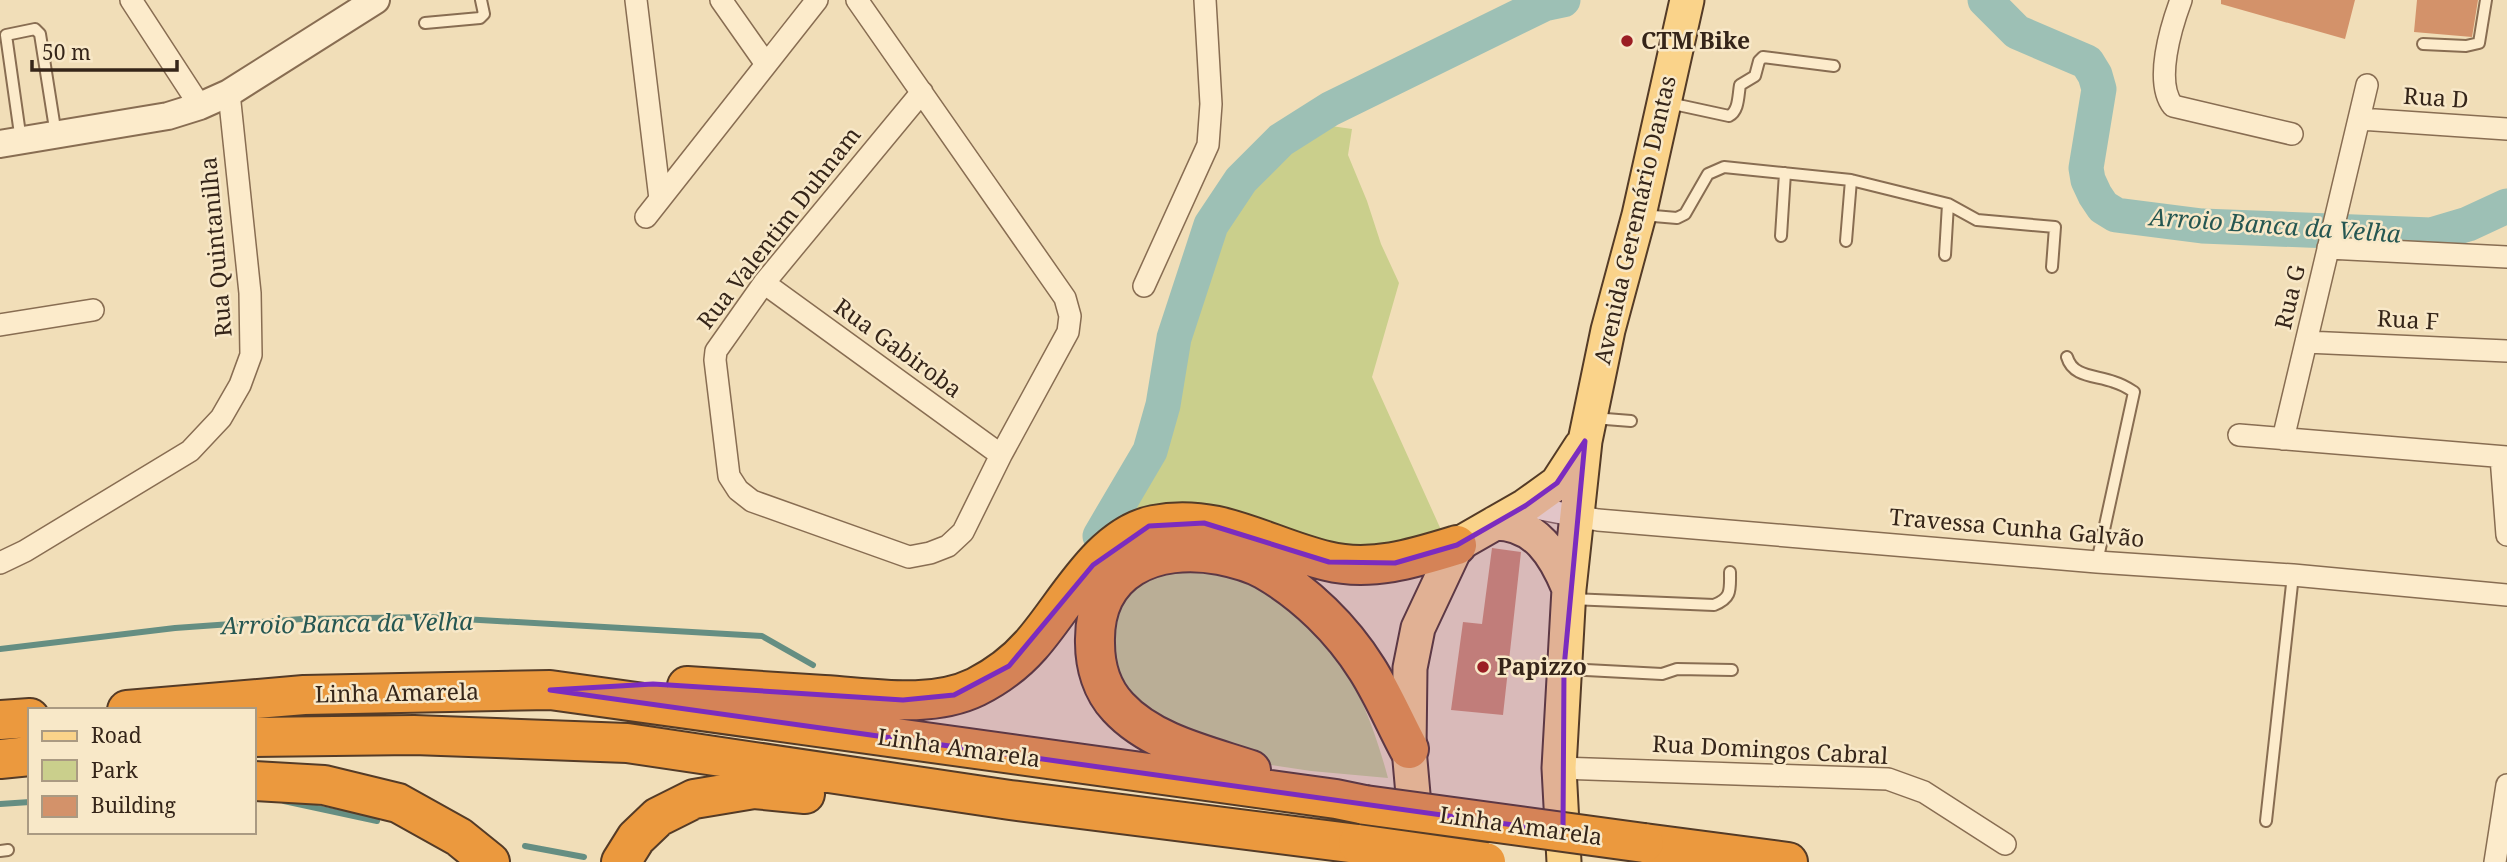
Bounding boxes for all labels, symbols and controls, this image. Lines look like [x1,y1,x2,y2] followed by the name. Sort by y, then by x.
[1641,24,1750,56] place label: CTM Bike
[32,28,177,72] scale bar
[1619,33,1635,49] marker: CTM Bike
[42,38,91,66] text: 50 m
[1585,72,1683,367] street label: Avenida Geremário Dantas
[2402,79,2470,115] street label: Rua D
[689,119,868,335] street label: Rua Valentim Duhnam
[191,156,239,338] street label: Rua Quintanilha
[2146,199,2402,250] water label: Arroio Banca da Velha
[2266,261,2312,332] street label: Rua G
[828,290,969,404] street label: Rua Gabiroba
[2376,301,2440,337] street label: Rua F
[1888,500,2146,554] street label: Travessa Cunha Galvão
[219,604,473,641] water label: Arroio Banca da Velha
[1497,650,1587,682] place label: Papizzo
[1475,659,1491,675] marker: Papizzo
[315,675,479,709] street label: Linha Amarela
[28,708,256,834] legend
[876,720,1043,774] street label: Linha Amarela
[91,721,142,749] text: Road
[1651,727,1889,771] street label: Rua Domingos Cabral
[91,756,138,784] text: Park
[91,791,176,819] text: Building
[1438,798,1605,852] street label: Linha Amarela

